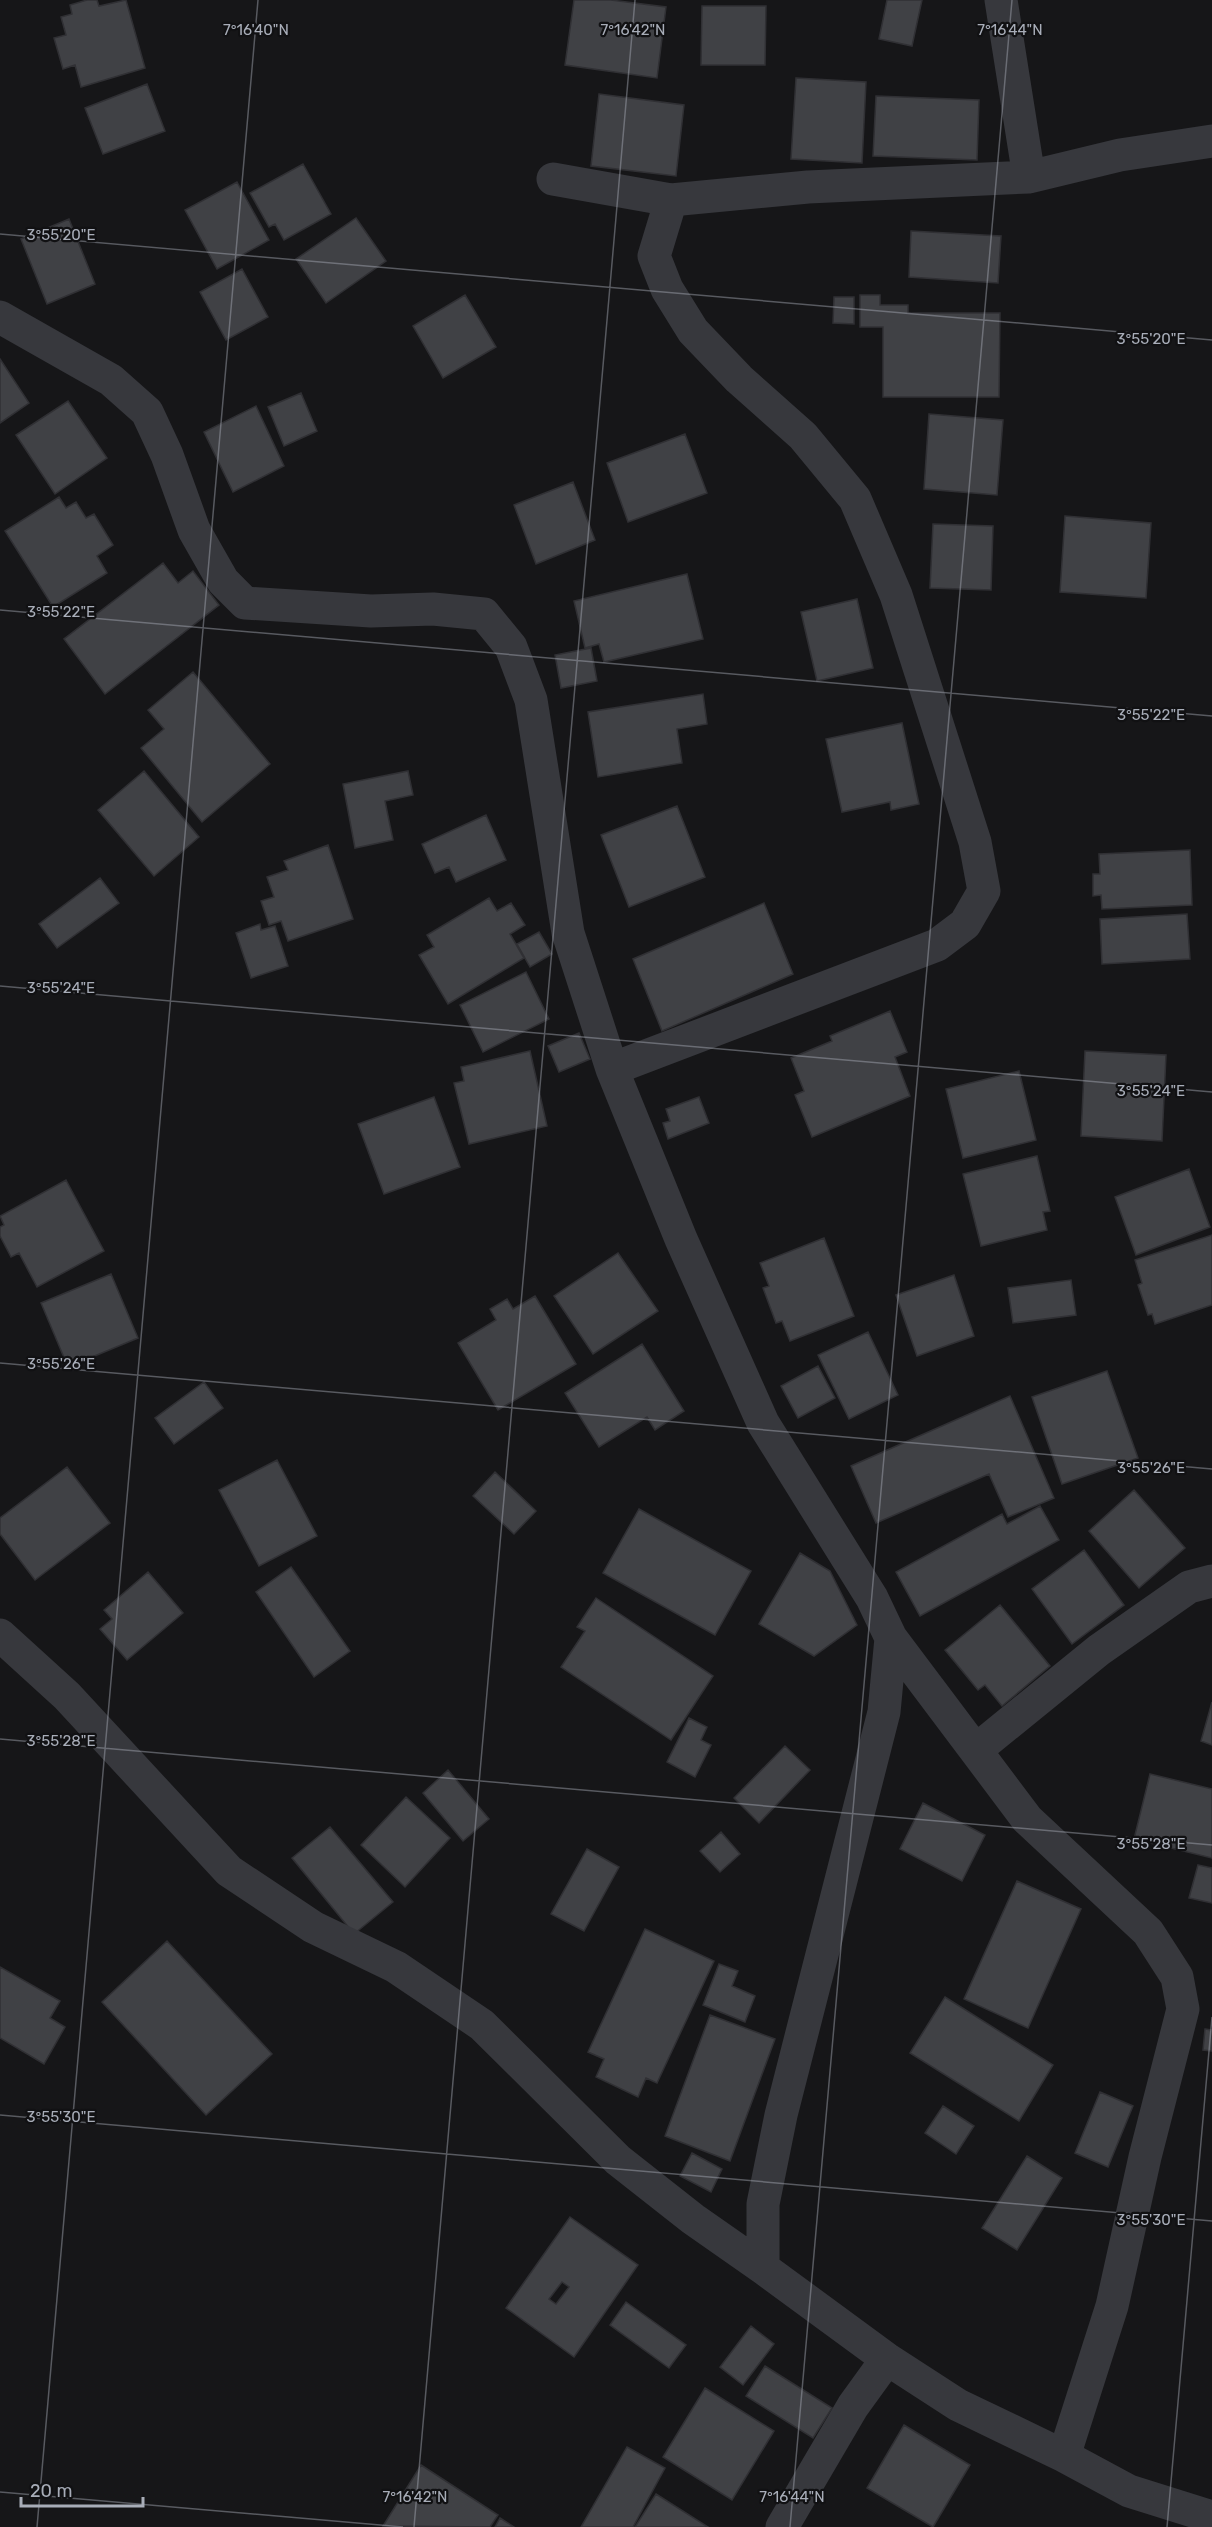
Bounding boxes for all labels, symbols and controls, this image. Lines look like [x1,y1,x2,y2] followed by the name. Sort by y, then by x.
[223,21,289,39] text: 7°16'40"N
[600,21,666,39] text: 7°16'42"N
[977,21,1043,39] text: 7°16'44"N
[27,226,95,244] text: 3°55'20"E
[1117,330,1185,348] text: 3°55'20"E
[27,603,95,621] text: 3°55'22"E
[1117,706,1185,724] text: 3°55'22"E
[27,979,95,997] text: 3°55'24"E
[1117,1082,1185,1100] text: 3°55'24"E
[27,1355,95,1373] text: 3°55'26"E
[1117,1459,1185,1477] text: 3°55'26"E
[27,1732,95,1750] text: 3°55'28"E
[1117,1835,1185,1853] text: 3°55'28"E
[26,2108,96,2126] text: 3°55'30"E
[1116,2211,1186,2229] text: 3°55'30"E
[21,2470,142,2508] scale bar
[30,2480,72,2502] text: 20 m
[382,2488,448,2506] text: 7°16'42"N
[759,2488,825,2506] text: 7°16'44"N

